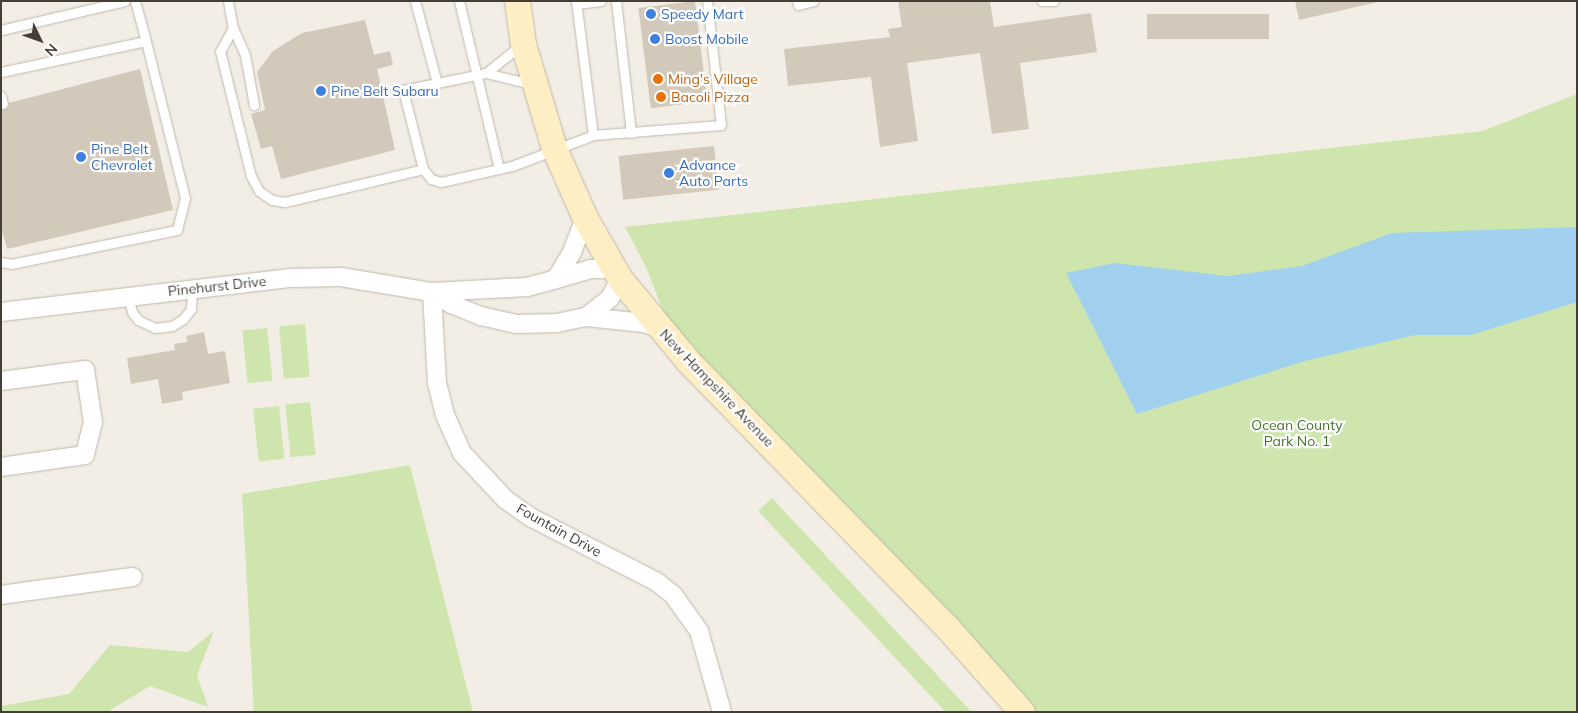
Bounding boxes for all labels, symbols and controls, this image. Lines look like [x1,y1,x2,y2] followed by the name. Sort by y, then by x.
[661,6,744,22] place label: Speedy Mart
[645,8,657,20] marker: Speedy Mart
[15,15,65,65] north arrow
[665,31,749,47] place label: Boost Mobile
[649,33,661,45] marker: Boost Mobile
[41,40,61,60] text: N
[668,71,758,87] place label: Ming's Village
[652,73,664,85] marker: Ming's Village
[331,83,439,99] place label: Pine Belt Subaru
[315,85,327,97] marker: Pine Belt Subaru
[671,89,749,105] place label: Bacoli Pizza
[655,91,667,103] marker: Bacoli Pizza
[91,141,153,174] place label: Pine Belt Chevrolet
[75,151,87,163] marker: Pine Belt Chevrolet
[679,157,748,190] place label: Advance Auto Parts
[663,167,675,179] marker: Advance Auto Parts
[167,272,267,300] street label: Pinehurst Drive
[656,326,778,450] street label: New Hampshire Avenue
[1251,417,1343,450] park label: Ocean County Park No. 1
[514,500,604,560] street label: Fountain Drive

